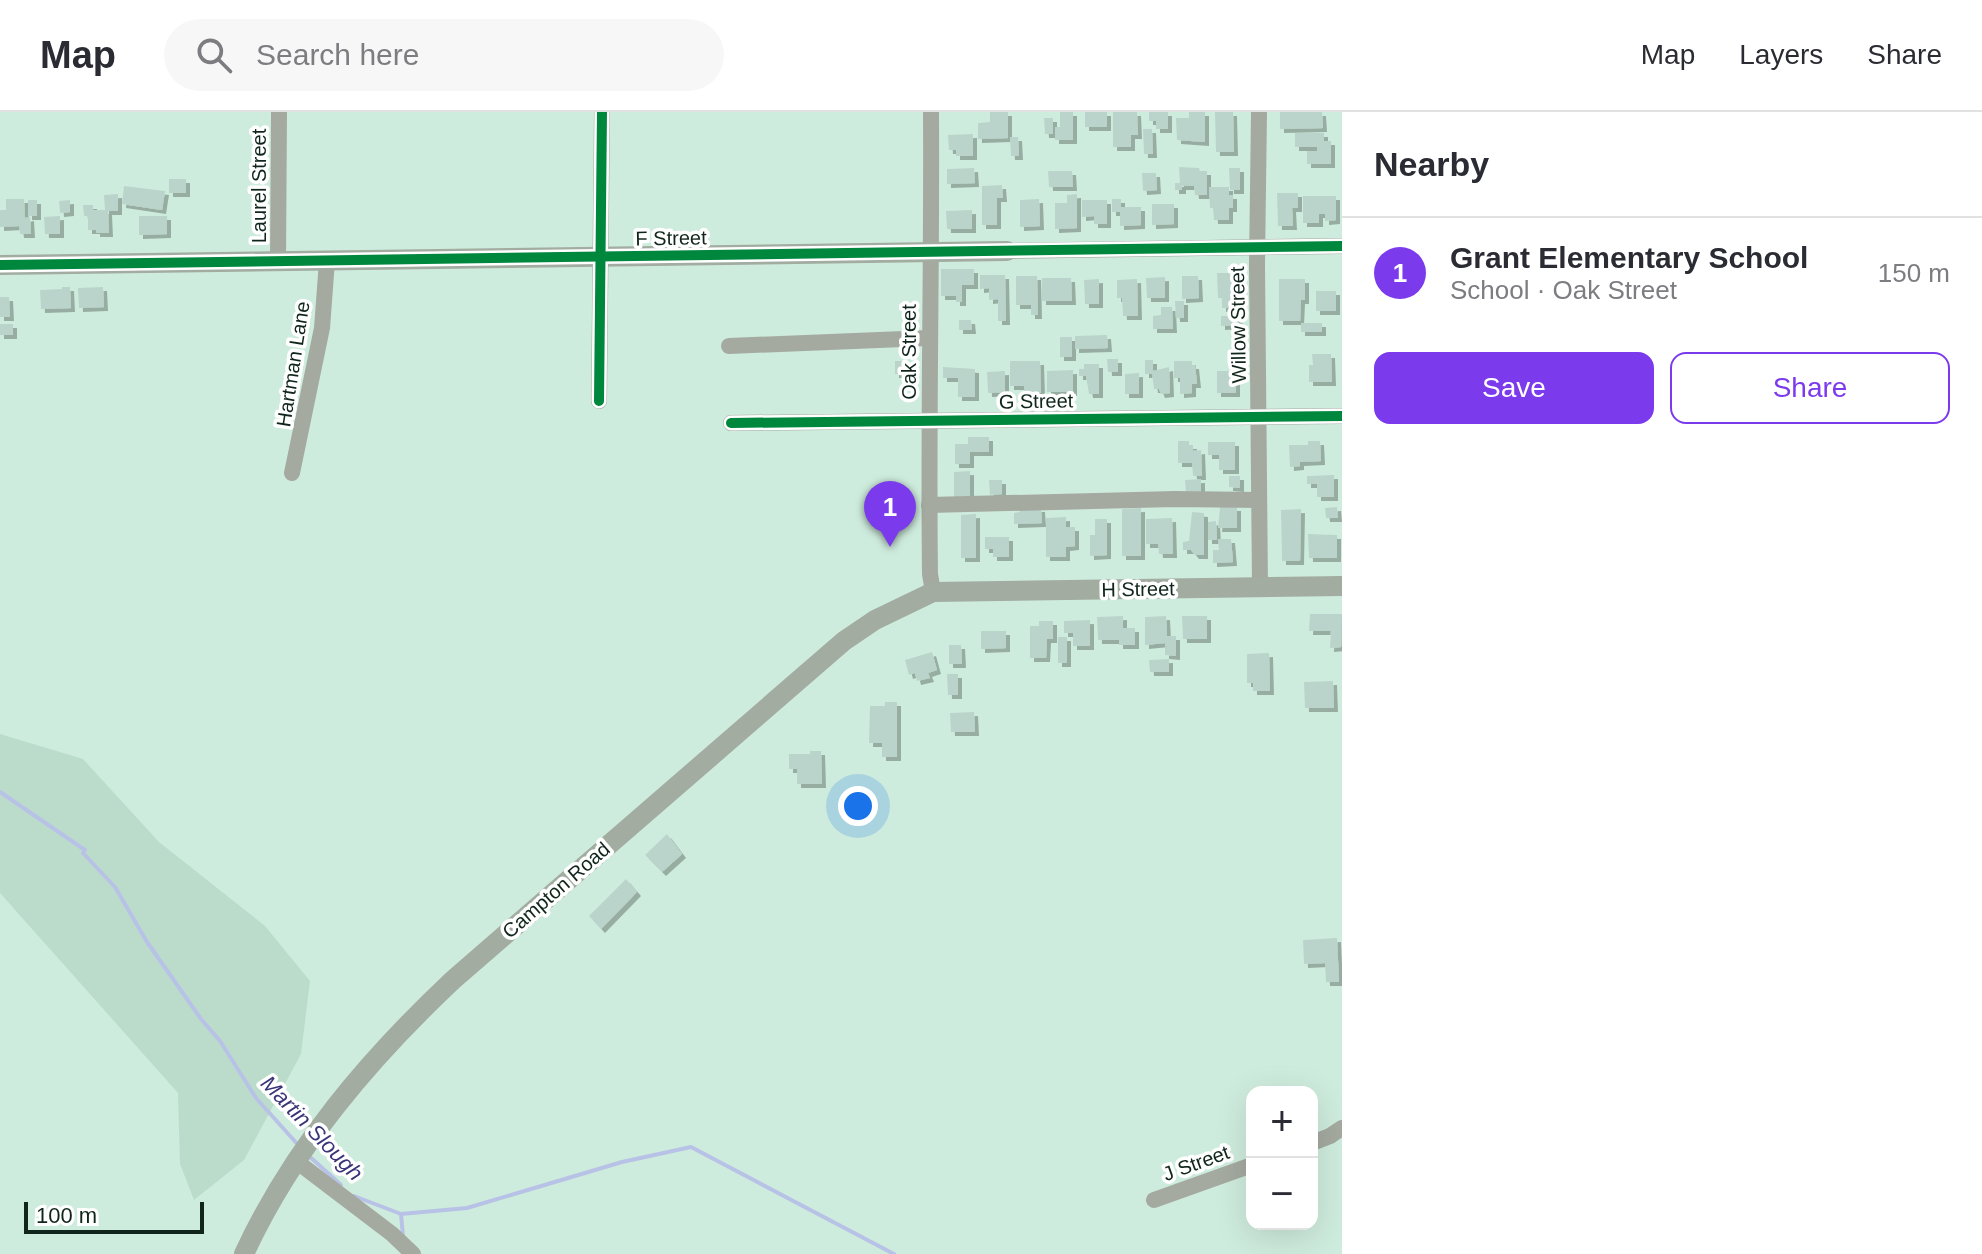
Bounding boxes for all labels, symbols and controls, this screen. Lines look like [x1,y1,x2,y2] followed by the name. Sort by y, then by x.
[164,19,724,91] search box
[192,33,236,77] icon: search
[40,34,116,76] text: Map
[256,38,419,71] text: Search here
[1641,39,1695,70] text: Map
[1739,39,1823,70] text: Layers
[1867,39,1942,70] text: Share
[248,128,270,243] street label: Laurel Street
[1374,145,1489,183] text: Nearby
[635,226,707,250] street label: F Street
[1450,241,1808,274] text: Grant Elementary School
[1393,258,1407,288] text: 1
[1878,258,1950,288] text: 150 m
[1226,266,1250,384] street label: Willow Street
[1450,275,1677,305] text: School · Oak Street
[272,300,314,428] street label: Hartman Lane
[898,304,920,400] street label: Oak Street
[1374,352,1654,424] button: Save
[1670,352,1950,424] button: Share
[999,389,1074,413] street label: G Street
[864,481,916,547] pin: 1
[1101,577,1175,601] street label: H Street
[838,786,878,826] your location
[498,838,614,942] street label: Campton Road
[256,1070,368,1186] water label: Martin Slough
[1246,1086,1318,1230] map controls
[1246,1086,1318,1158] button: +
[1160,1141,1233,1185] street label: J Street
[1246,1158,1318,1230] button: −
[24,1198,204,1234] scale bar
[36,1203,97,1228] text: 100 m

